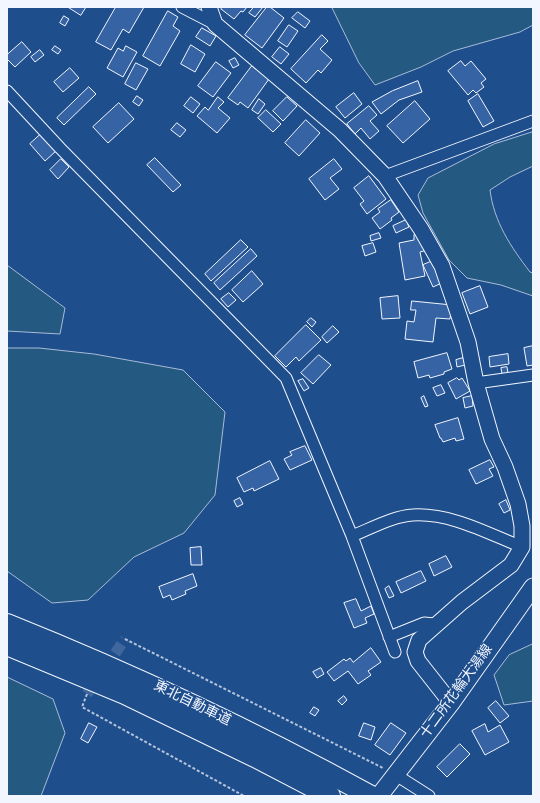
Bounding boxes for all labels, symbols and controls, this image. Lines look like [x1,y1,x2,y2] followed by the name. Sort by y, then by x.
[417,642,497,742] street label: 十二所花輪大湯線
[151,678,233,730] street label: 東北自動車道

